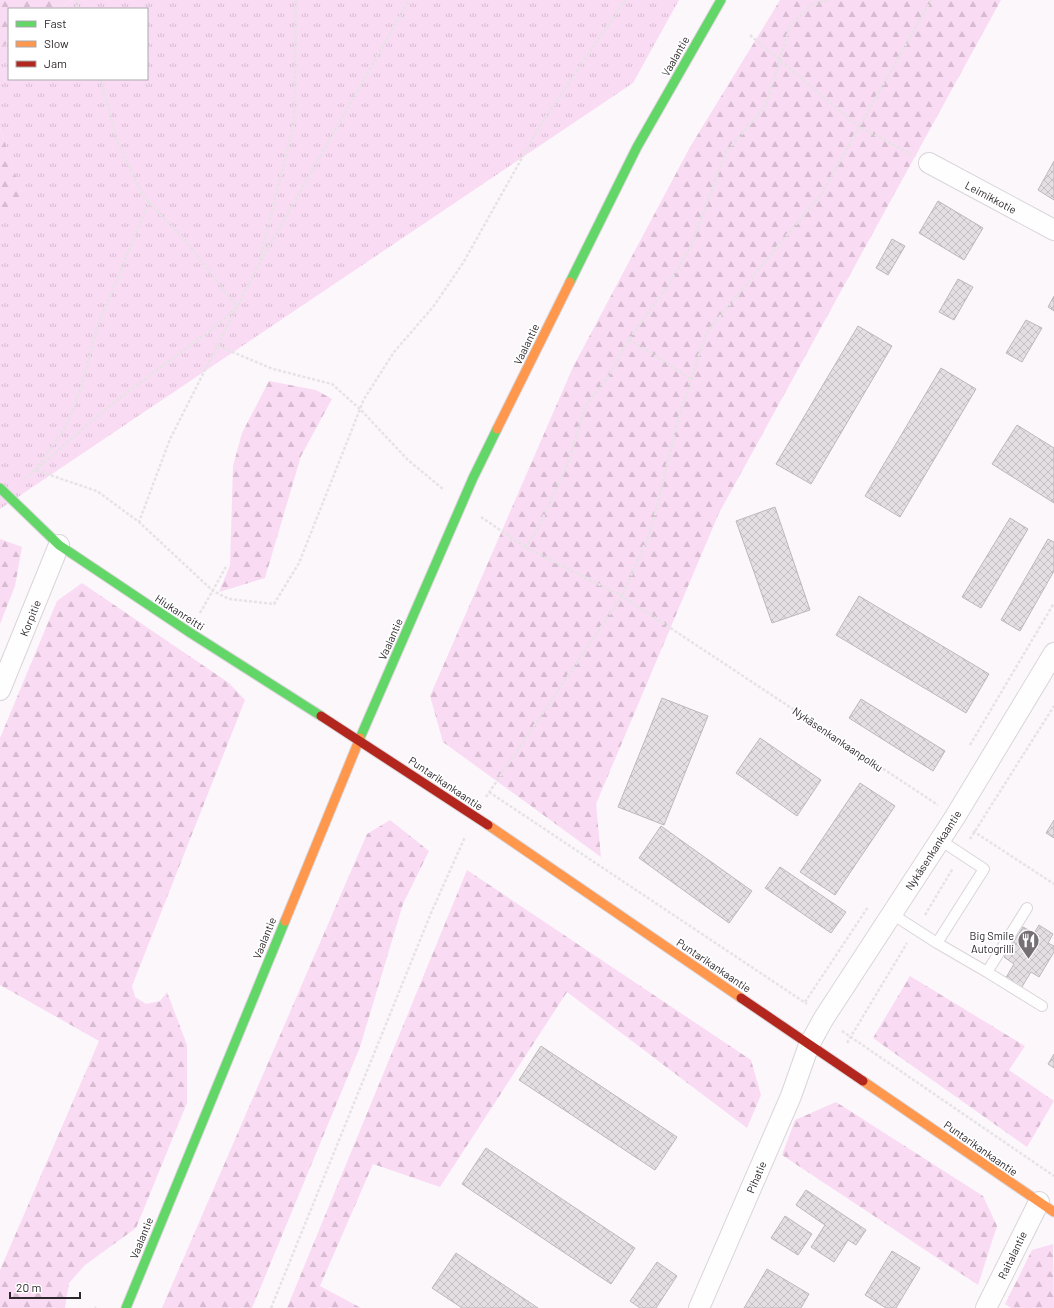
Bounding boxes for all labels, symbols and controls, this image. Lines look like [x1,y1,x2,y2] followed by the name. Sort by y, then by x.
[8,8,148,80] legend
[44,16,67,30] text: Fast
[658,34,692,78] street label: Vaalantie
[44,36,69,50] text: Slow
[44,56,67,70] text: Jam
[963,178,1019,216] street label: Leimikkotie
[511,321,542,367] street label: Vaalantie
[153,591,207,633] street label: Hiukanreitti
[17,598,43,638] street label: Korpitie
[375,616,405,662] street label: Vaalantie
[790,704,886,774] street label: Nykäsenkankaanpolku
[406,753,486,813] street label: Puntarikankaantie
[902,807,964,892] street label: Nykäsenkankaantie
[250,915,278,961] street label: Vaalantie
[1016,928,1042,961] restaurant icon: Big Smile Autogrilli
[969,929,1014,955] place label: Big Smile Autogrilli
[674,935,754,995] street label: Puntarikankaantie
[942,1118,1020,1178] street label: Puntarikankaantie
[743,1159,769,1195] street label: Pihatie
[127,1215,155,1261] street label: Vaalantie
[995,1229,1029,1281] street label: Raitalantie
[10,1274,80,1300] scale bar
[16,1280,42,1294] text: 20 m

